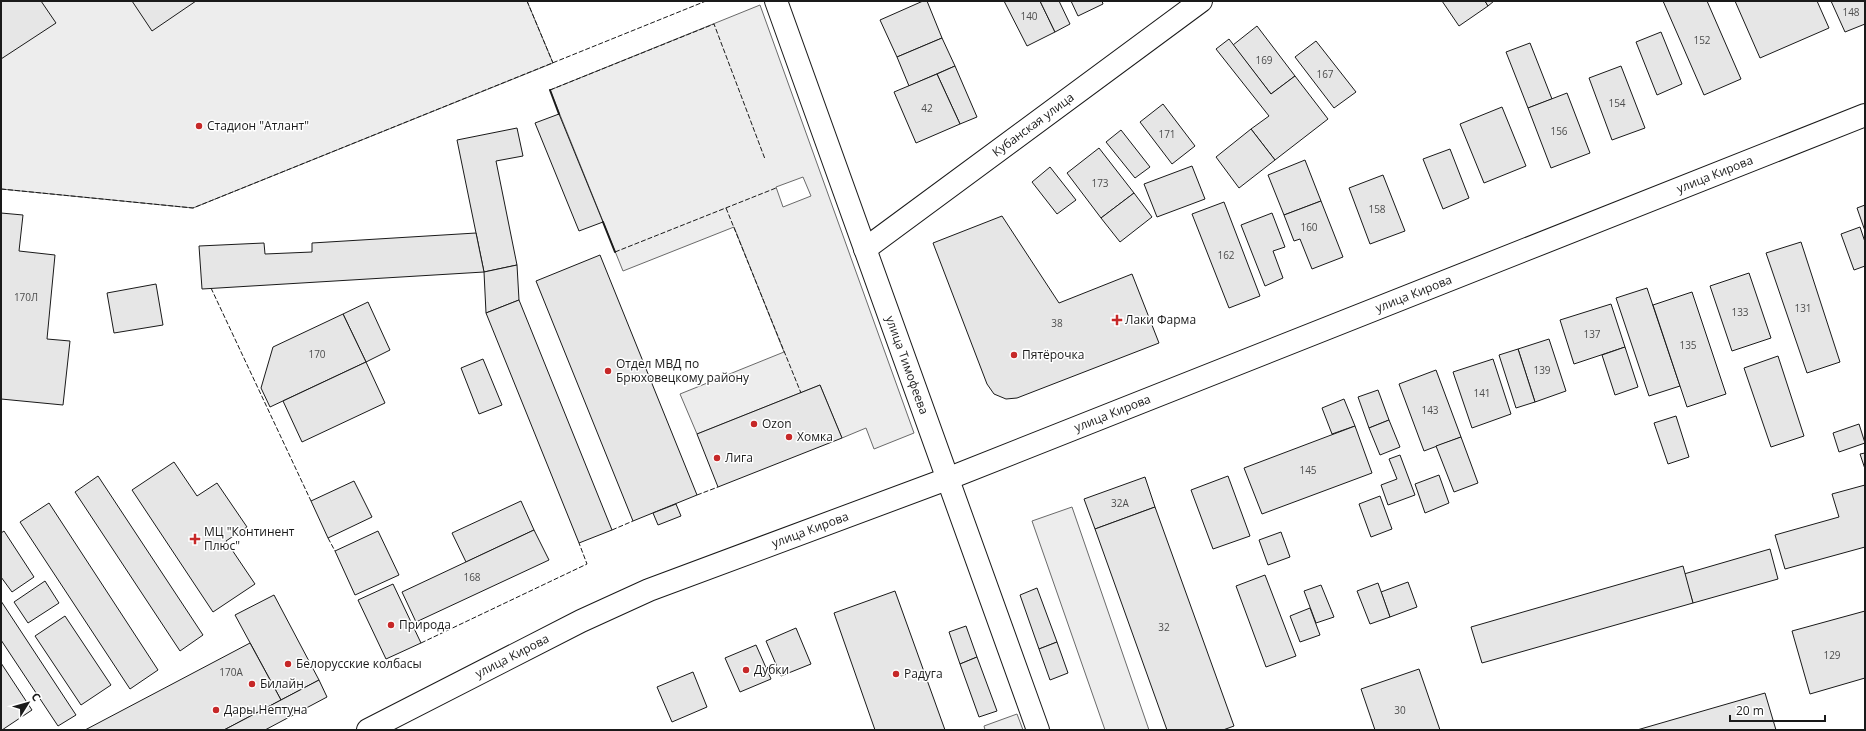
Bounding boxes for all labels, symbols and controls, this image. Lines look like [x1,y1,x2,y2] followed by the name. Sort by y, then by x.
[1842,5,1860,19] house number: 148
[1020,9,1038,23] house number: 140
[1693,33,1711,47] house number: 152
[1255,53,1273,67] house number: 169
[1316,67,1334,81] house number: 167
[988,89,1077,160] street label: Кубанская улица
[1608,96,1626,110] house number: 154
[921,101,933,115] house number: 42
[207,117,309,134] place label: Стадион "Атлант"
[194,121,204,131] marker: Стадион "Атлант"
[1550,124,1568,138] house number: 156
[1158,127,1176,141] house number: 171
[1674,151,1755,197] street label: улица Кирова
[1091,176,1109,190] house number: 173
[1368,202,1386,216] house number: 158
[1300,220,1318,234] house number: 160
[1217,248,1235,262] house number: 162
[1373,271,1454,316] street label: улица Кирова
[14,290,38,304] house number: 170Л
[1794,301,1812,315] house number: 131
[1731,305,1749,319] house number: 133
[1125,311,1196,328] place label: Лаки Фарма
[882,313,933,417] street label: улица Тимофеева
[1112,315,1122,325] marker: Лаки Фарма
[1051,316,1063,330] house number: 38
[1583,327,1601,341] house number: 137
[1679,338,1697,352] house number: 135
[1022,346,1084,363] place label: Пятёрочка
[308,347,326,361] house number: 170
[1009,350,1019,360] marker: Пятёрочка
[616,355,750,386] place label: Отдел МВД по Брюховецкому району
[1533,363,1551,377] house number: 139
[603,366,613,376] marker: Отдел МВД по Брюховецкому району
[1473,386,1491,400] house number: 141
[1072,390,1153,436] street label: улица Кирова
[1421,403,1439,417] house number: 143
[762,415,792,432] place label: Ozon
[749,419,759,429] marker: Ozon
[797,428,833,445] place label: Хомка
[784,432,794,442] marker: Хомка
[725,449,753,466] place label: Лига
[712,453,722,463] marker: Лига
[1299,463,1317,477] house number: 145
[1111,496,1130,510] house number: 32А
[769,507,851,552] street label: улица Кирова
[204,523,295,554] place label: МЦ "Континент Плюс"
[189,533,201,545] marker: МЦ "Континент Плюс"
[463,570,481,584] house number: 168
[399,616,451,633] place label: Природа
[386,620,396,630] marker: Природа
[1158,620,1170,634] house number: 32
[472,630,552,682] street label: улица Кирова
[1823,648,1841,662] house number: 129
[296,655,422,672] place label: Белорусские колбасы
[283,659,293,669] marker: Белорусские колбасы
[754,661,789,678] place label: Дубки
[219,665,243,679] house number: 170А
[741,665,751,675] marker: Дубки
[904,665,943,682] place label: Радуга
[891,669,901,679] marker: Радуга
[260,675,304,692] place label: Билайн
[247,679,257,689] marker: Билайн
[8,683,48,723] north arrow
[28,689,44,704] text: С
[1730,697,1825,723] scale bar
[224,701,308,718] place label: Дары Нептуна
[1736,702,1764,719] text: 20 m
[1394,703,1406,717] house number: 30
[211,705,221,715] marker: Дары Нептуна

